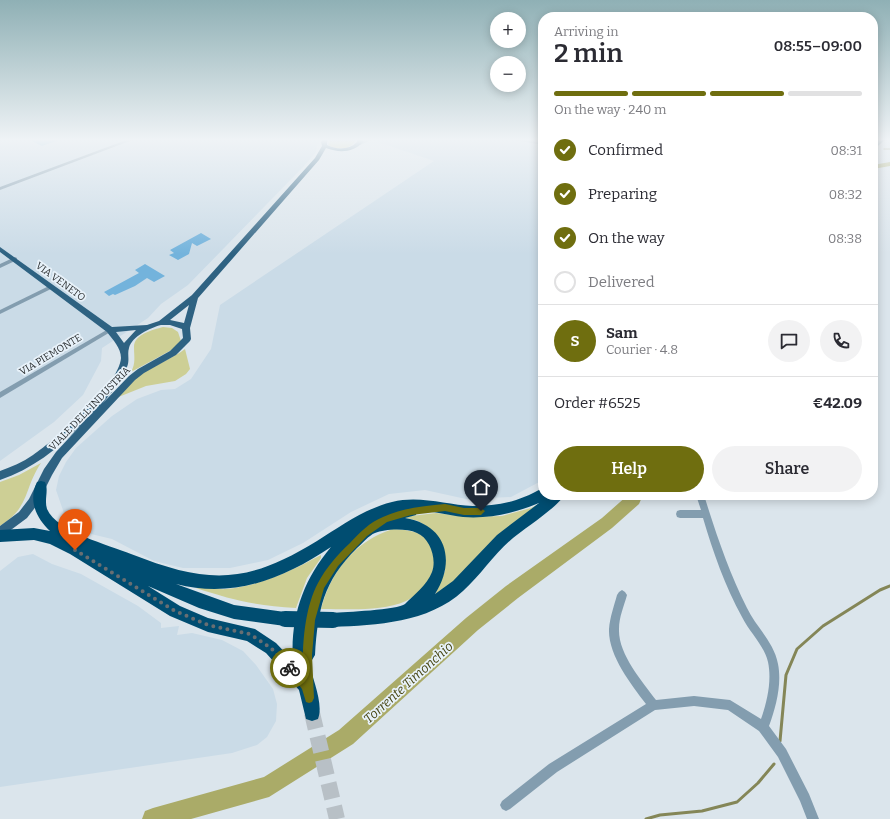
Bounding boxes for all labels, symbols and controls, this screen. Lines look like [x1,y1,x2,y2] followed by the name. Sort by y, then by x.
[490,12,526,92] map controls
[490,12,526,48] button: +
[554,24,619,39] text: Arriving in
[774,37,862,55] text: 08:55–09:00
[554,38,623,69] text: 2 min
[490,56,526,92] button: −
[554,102,666,117] text: On the way · 240 m
[554,139,576,161] icon: check
[588,141,663,159] text: Confirmed
[830,143,862,158] text: 08:31
[554,183,576,205] icon: check
[588,185,657,203] text: Preparing
[829,187,862,202] text: 08:32
[554,227,576,249] icon: check
[588,229,665,247] text: On the way
[828,231,862,246] text: 08:38
[33,260,88,304] street label: VIA VENETO
[588,273,655,291] text: Delivered
[768,320,810,362] button: chat
[820,320,862,362] button: phone
[606,324,638,342] text: Sam
[17,332,84,378] street label: VIA PIEMONTE
[570,332,580,350] text: S
[606,342,678,357] text: Courier · 4.8
[47,364,133,453] street label: VIALE DELL'INDUSTRIA
[554,394,640,412] text: Order #6525
[813,394,862,412] text: €42.09
[554,446,704,492] button: Help
[712,446,862,492] button: Share
[464,470,498,511] pin
[470,476,492,498] icon: home
[58,509,92,550] pin
[64,515,86,537] icon: bag
[361,639,456,726] water label: Torrente Timonchio
[270,648,310,688] courier
[279,657,301,679] icon: bike

